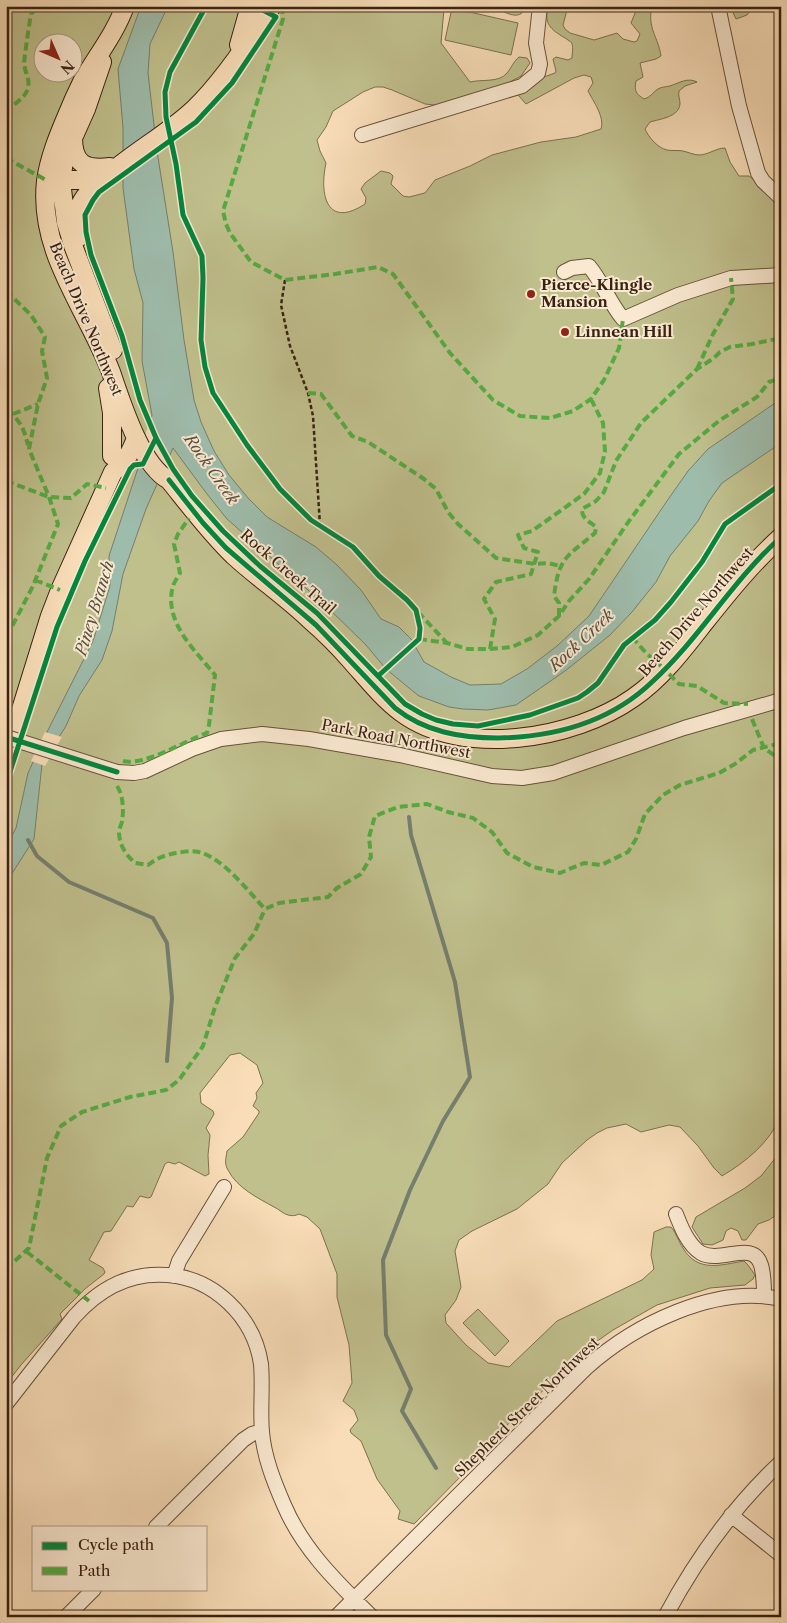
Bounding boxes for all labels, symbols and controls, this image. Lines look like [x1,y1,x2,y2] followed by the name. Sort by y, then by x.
[32,32,82,82] north arrow
[57,57,78,78] text: N
[45,239,128,399] street label: Beach Drive Northwest
[541,275,652,311] place label: Pierce-Klingle Mansion
[525,288,537,300] marker: Pierce-Klingle Mansion
[575,322,673,341] place label: Linnean Hill
[559,326,571,338] marker: Linnean Hill
[179,428,244,509] water label: Rock Creek
[237,525,340,619] street label: Rock Creek Trail
[634,543,757,680] street label: Beach Drive Northwest
[70,558,118,660] water label: Piney Branch
[543,604,618,677] water label: Rock Creek
[320,715,473,762] street label: Park Road Northwest
[450,1332,603,1481] street label: Shepherd Street Northwest
[32,1526,208,1590] legend
[78,1535,155,1554] text: Cycle path
[78,1561,111,1580] text: Path

